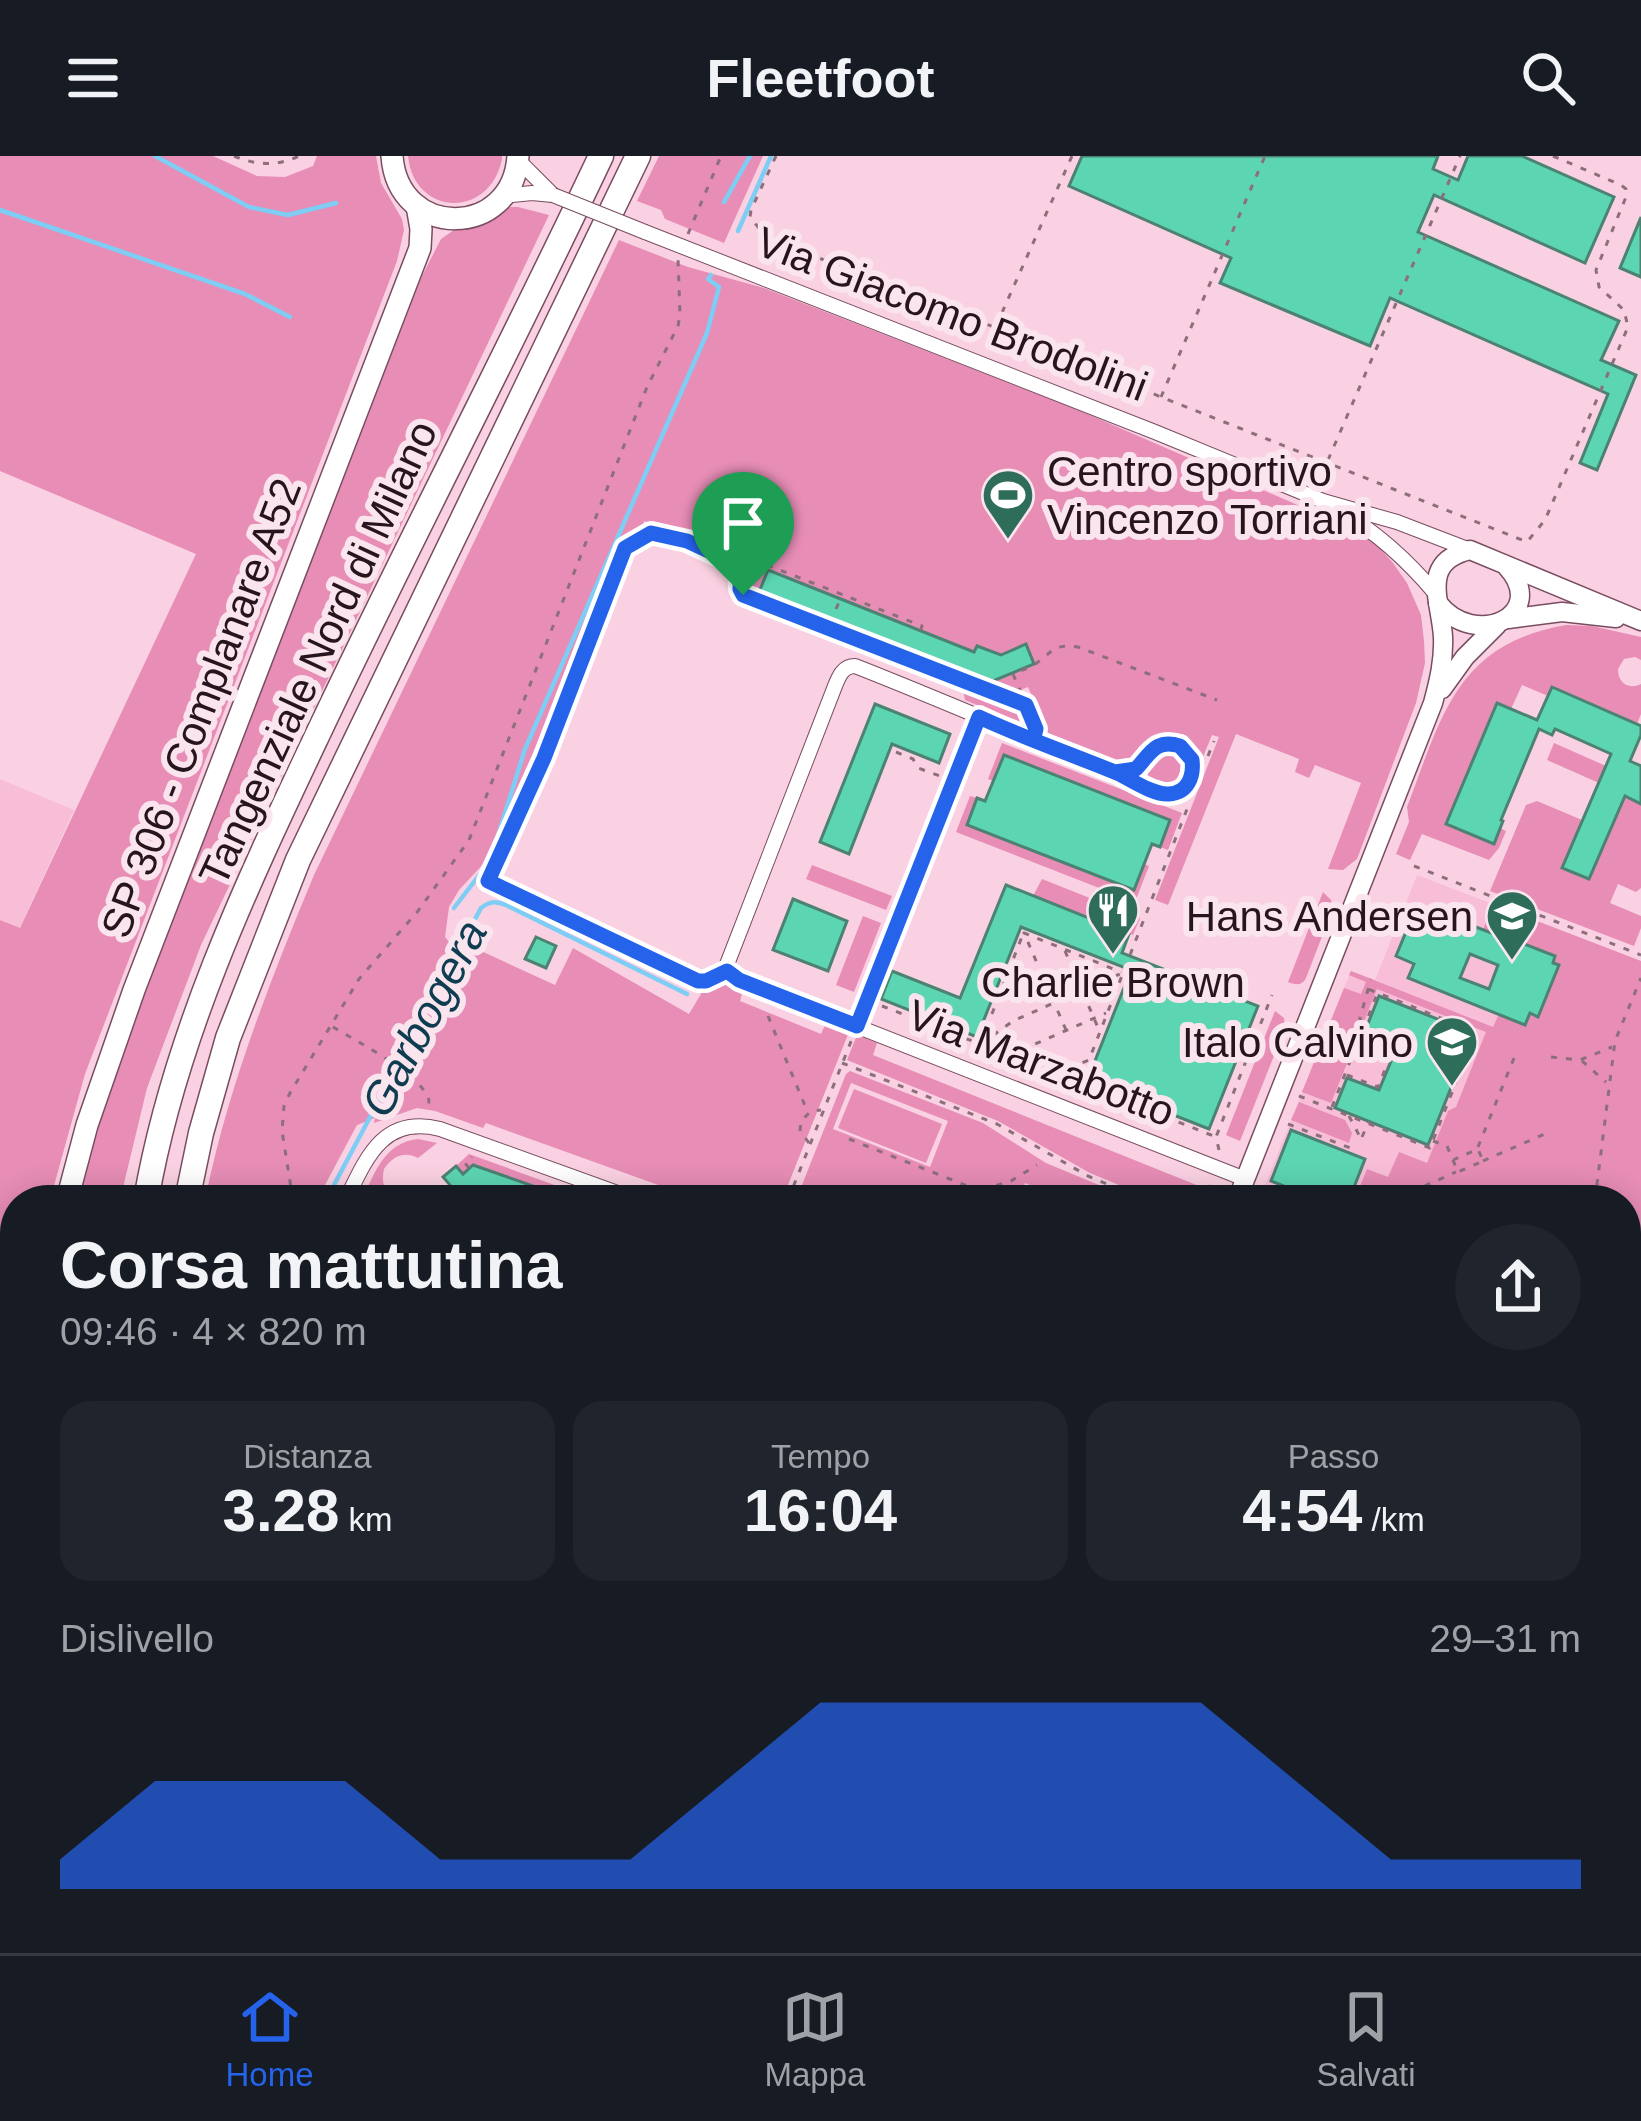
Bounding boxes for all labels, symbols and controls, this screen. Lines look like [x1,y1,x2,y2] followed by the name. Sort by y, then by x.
[60,45,126,111] icon: menu
[1515,45,1581,111] icon: search
[707,48,934,108] text: Fleetfoot
[750,218,1154,410] street label: Via Giacomo Brodolini
[190,413,446,893] street label: Tangenziale Nord di Milano
[1047,448,1368,543] place label: Centro sportivo Vincenzo Torriani
[980,467,1036,541] sports icon: Centro sportivo Vincenzo Torriani
[92,472,310,944] street label: SP 306 - Complanare A52
[692,472,794,595] pin
[710,490,776,556] icon: arrive
[1085,882,1141,956] restaurant icon: Charlie Brown
[1484,888,1540,962] school or university icon: Hans Andersen
[1186,893,1473,940] place label: Hans Andersen
[351,911,497,1125] water label: Garbogera
[981,959,1245,1006] place label: Charlie Brown
[901,991,1181,1135] street label: Via Marzabotto
[1424,1014,1480,1088] school or university icon: Italo Calvino
[1182,1019,1413,1066] place label: Italo Calvino
[1455,1224,1581,1350] button: share
[60,1228,562,1302] text: Corsa mattutina
[60,1310,367,1353] text: 09:46 · 4 × 820 m
[243,1438,372,1475] text: Distanza
[771,1438,870,1475] text: Tempo
[1288,1438,1379,1475] text: Passo
[223,1477,339,1544] text: 3.28
[744,1477,897,1544] text: 16:04
[1242,1477,1362,1544] text: 4:54
[339,1501,392,1538] text: km
[1362,1501,1425,1538] text: /km
[60,1617,214,1660] text: Dislivello
[1429,1617,1581,1660] text: 29–31 m
[226,1984,314,2094] tab: Home
[765,1984,865,2094] tab: Mappa
[1316,1984,1416,2094] tab: Salvati

